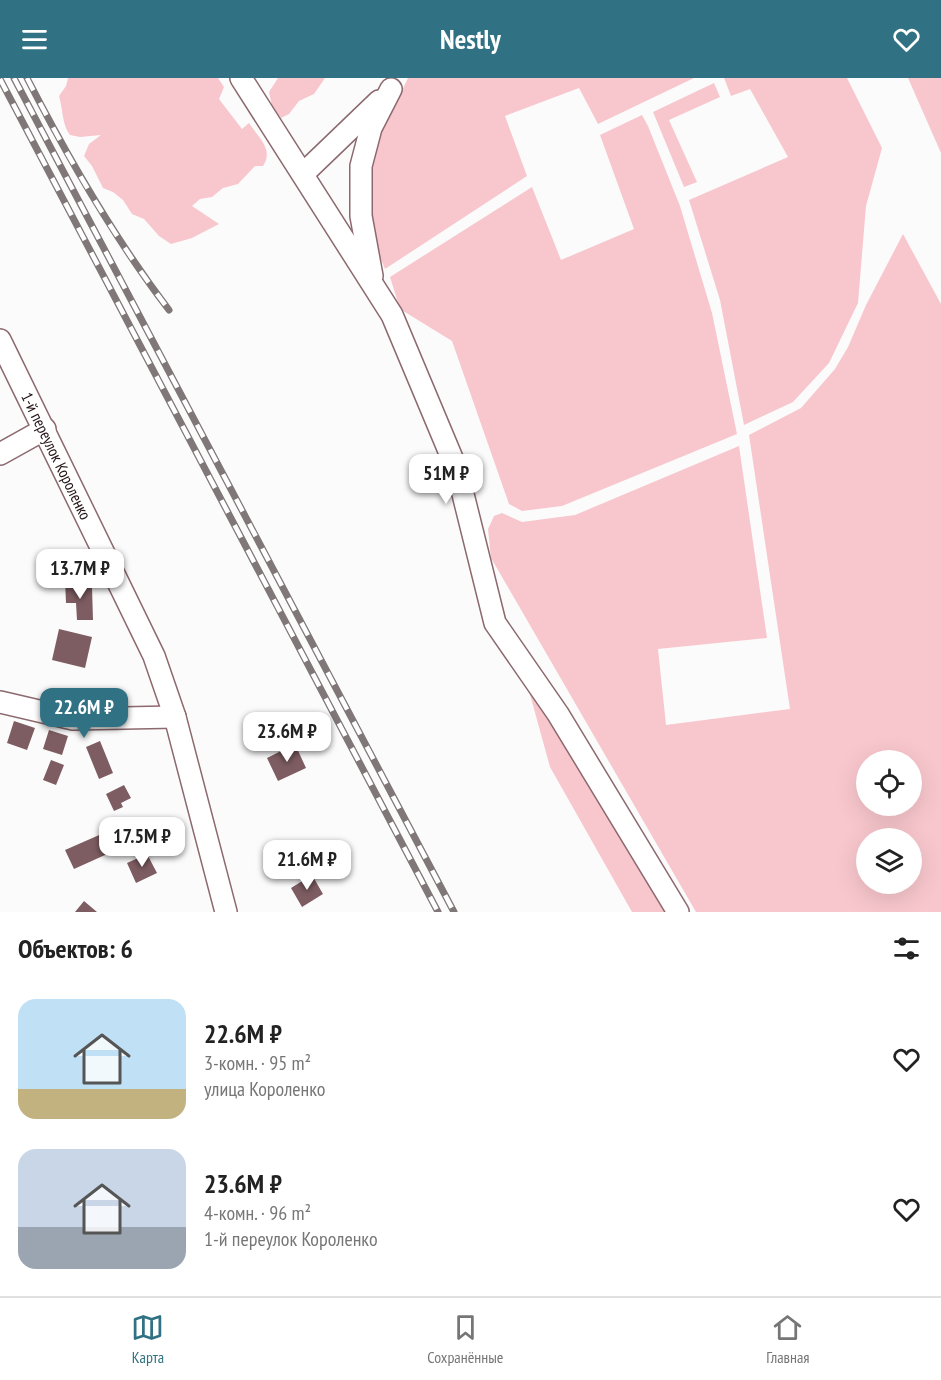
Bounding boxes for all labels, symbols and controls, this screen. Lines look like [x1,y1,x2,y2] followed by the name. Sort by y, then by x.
[440,22,501,56] text: Nestly
[18,23,51,56] icon: menu
[890,23,923,56] icon: heart
[17,389,96,523] street label: 1-й переулок Короленко
[404,454,488,505] pin: 51M ₽
[423,460,469,486] text: 51M ₽
[25,549,135,600] pin: 13.7M ₽
[50,555,110,581] text: 13.7M ₽
[29,688,139,739] pin: 22.6M ₽
[54,694,114,720] text: 22.6M ₽
[232,712,342,763] pin: 23.6M ₽
[257,718,317,744] text: 23.6M ₽
[856,750,922,894] map controls
[856,750,922,816] button: locate
[87,817,197,868] pin: 17.5M ₽
[113,823,171,849] text: 17.5M ₽
[856,828,922,894] button: layers
[252,840,362,891] pin: 21.6M ₽
[277,846,337,872] text: 21.6M ₽
[18,932,133,965] text: Объектов: 6
[890,932,923,965] icon: filters
[204,1017,282,1050] text: 22.6M ₽
[66,1023,138,1095] icon: home
[890,1043,923,1076] icon: heart
[204,1050,311,1076] text: 3-комн. · 95 m²
[204,1076,325,1102] text: улица Короленко
[204,1167,282,1200] text: 23.6M ₽
[66,1173,138,1245] icon: home
[890,1193,923,1226] icon: heart
[204,1200,311,1226] text: 4-комн. · 96 m²
[204,1226,378,1252] text: 1-й переулок Короленко
[131,1311,164,1367] tab: Карта
[427,1311,503,1367] tab: Сохранённые
[766,1311,810,1367] tab: Главная

